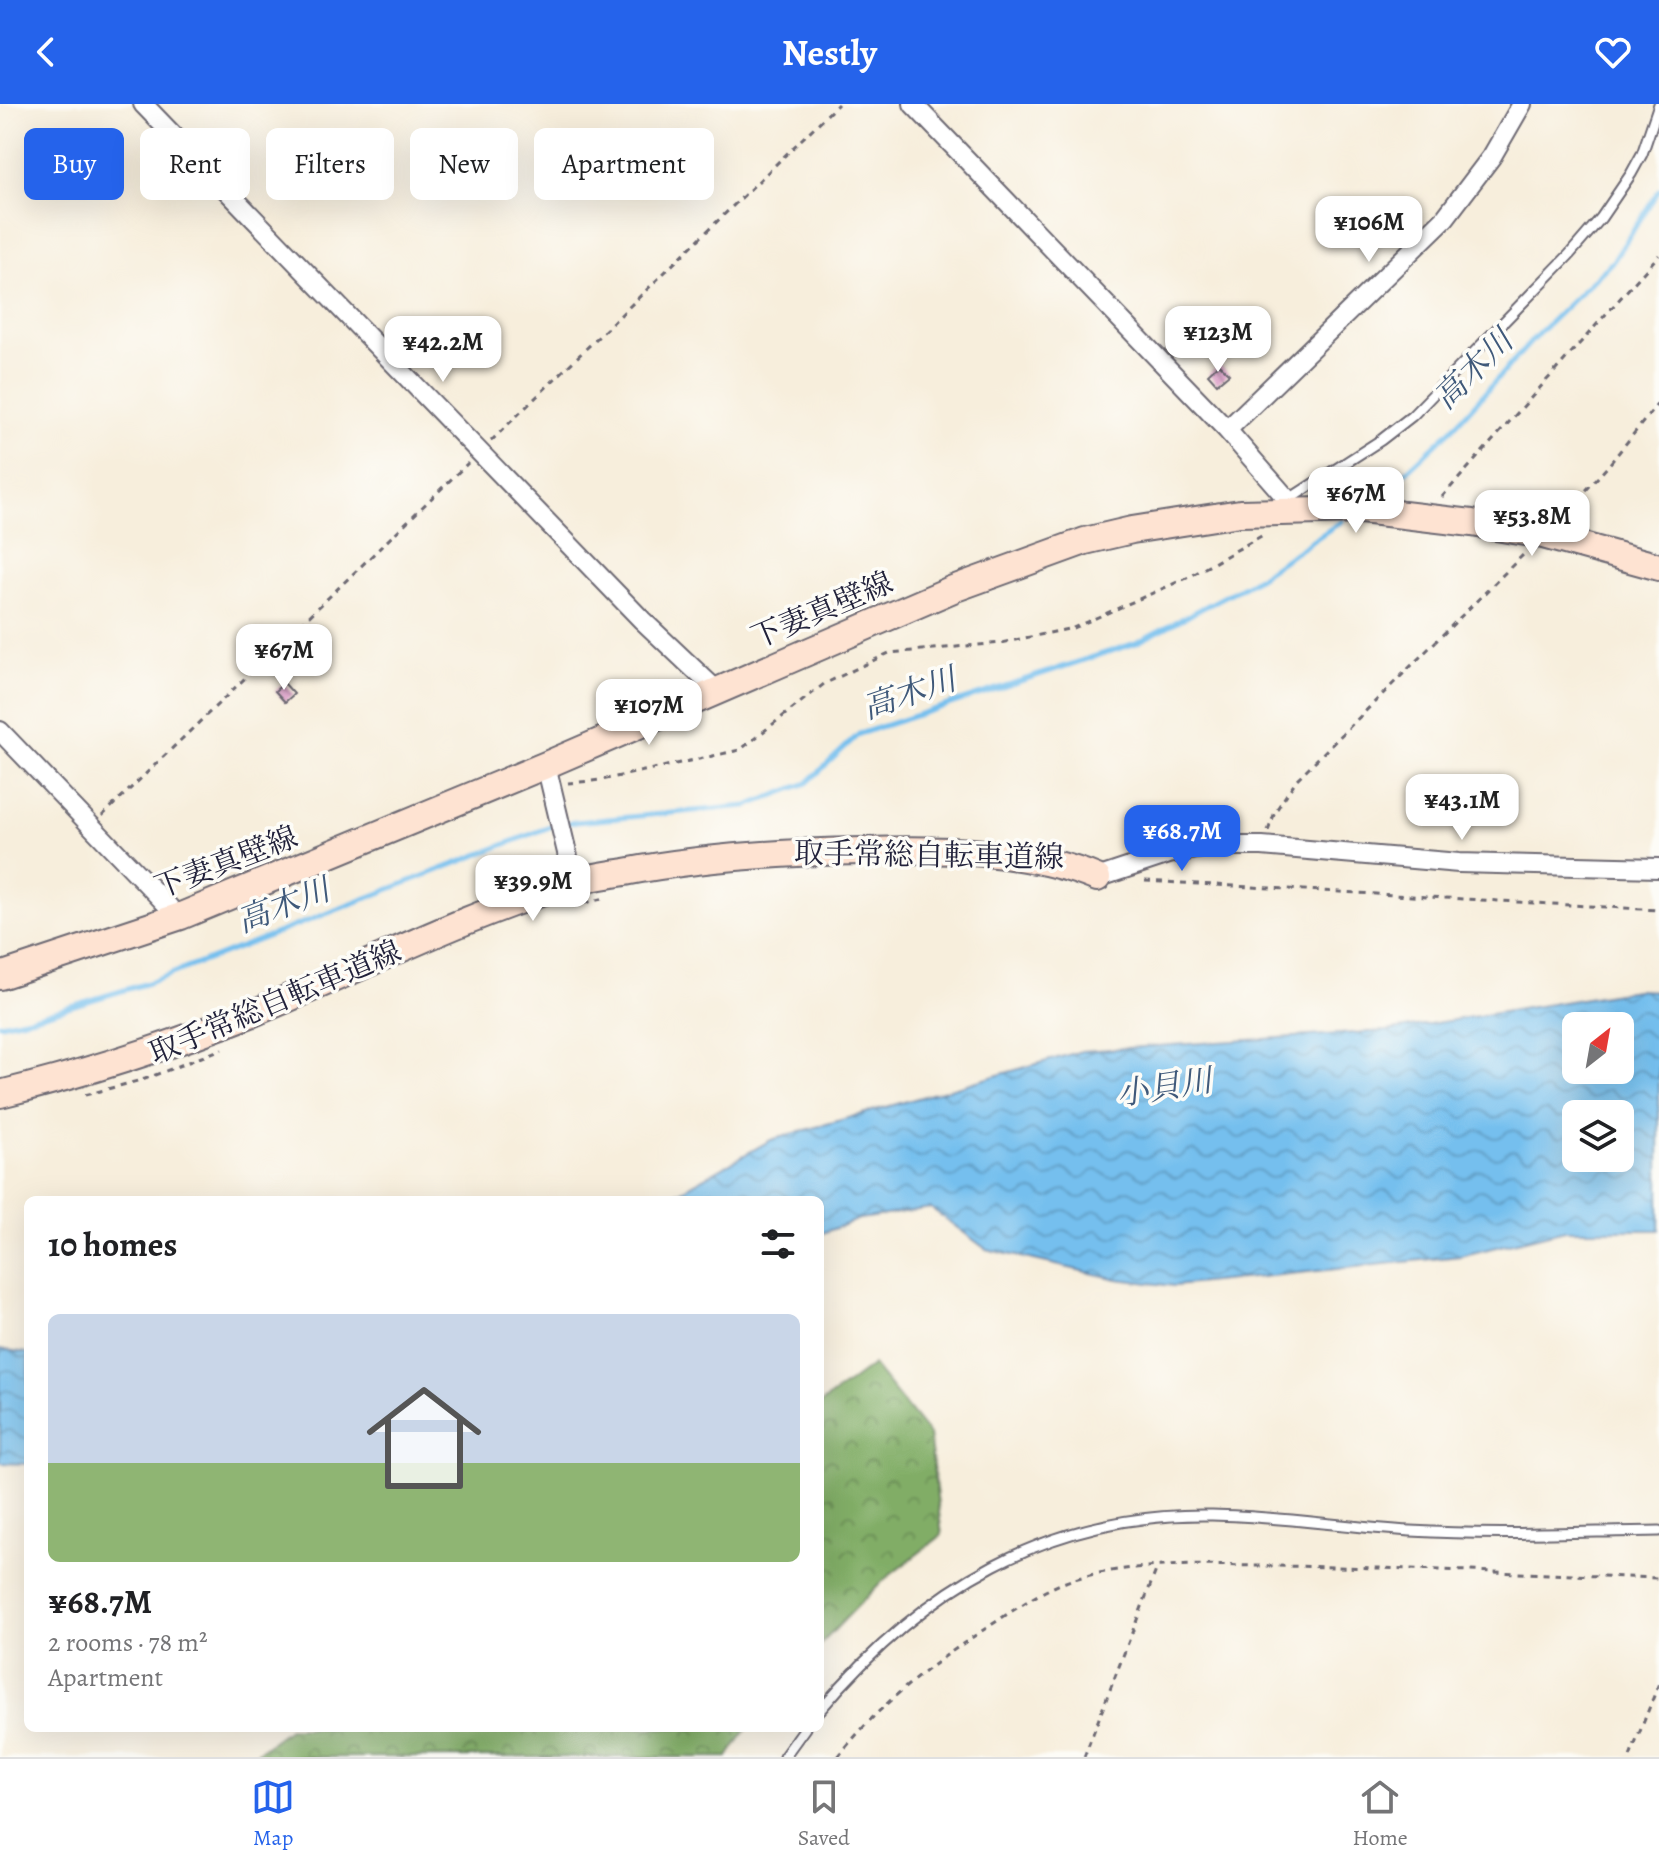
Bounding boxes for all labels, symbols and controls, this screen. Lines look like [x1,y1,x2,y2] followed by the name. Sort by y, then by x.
[782,28,877,77] text: Nestly
[24,30,68,74] icon: back
[1591,30,1635,74] icon: heart
[24,128,124,200] chip: Buy
[140,128,250,200] chip: Rent
[266,128,394,200] chip: Filters
[410,128,518,200] chip: New
[534,128,714,200] chip: Apartment
[1313,196,1425,264] pin: ¥106M
[1333,204,1405,239] text: ¥106M
[1162,306,1274,374] pin: ¥123M
[1183,314,1253,349] text: ¥123M
[378,316,508,384] pin: ¥42.2M
[1423,317,1525,419] water label: 高木川
[402,324,484,359] text: ¥42.2M
[1309,467,1403,535] pin: ¥67M
[1326,475,1386,510] text: ¥67M
[1467,490,1597,558] pin: ¥53.8M
[1493,498,1571,533] text: ¥53.8M
[745,562,899,658] street label: 下妻真壁線
[237,624,331,692] pin: ¥67M
[254,632,314,667] text: ¥67M
[856,656,964,729] water label: 高木川
[593,679,705,747] pin: ¥107M
[614,687,684,722] text: ¥107M
[1397,774,1527,842] pin: ¥43.1M
[1424,782,1500,817] text: ¥43.1M
[1117,805,1247,873] pin: ¥68.7M
[1142,813,1222,848] text: ¥68.7M
[149,816,303,908] street label: 下妻真壁線
[794,833,1064,877] street label: 取手常総自転車道線
[468,855,598,923] pin: ¥39.9M
[493,863,573,898] text: ¥39.9M
[230,866,338,943] water label: 高木川
[143,931,407,1073] street label: 取手常総自転車道線
[1562,1012,1634,1084] north arrow
[1562,1012,1634,1172] map controls
[1113,1057,1218,1116] water label: 小貝川
[1562,1100,1634,1172] button: layers
[48,1221,177,1268] text: 10 homes
[756,1222,800,1266] icon: filters
[352,1366,496,1510] icon: home
[48,1578,152,1625] text: ¥68.7M
[48,1625,207,1660] text: 2 rooms · 78 m²
[48,1660,163,1695] text: Apartment
[251,1775,295,1853] tab: Map
[798,1775,850,1853] tab: Saved
[1352,1775,1408,1853] tab: Home

